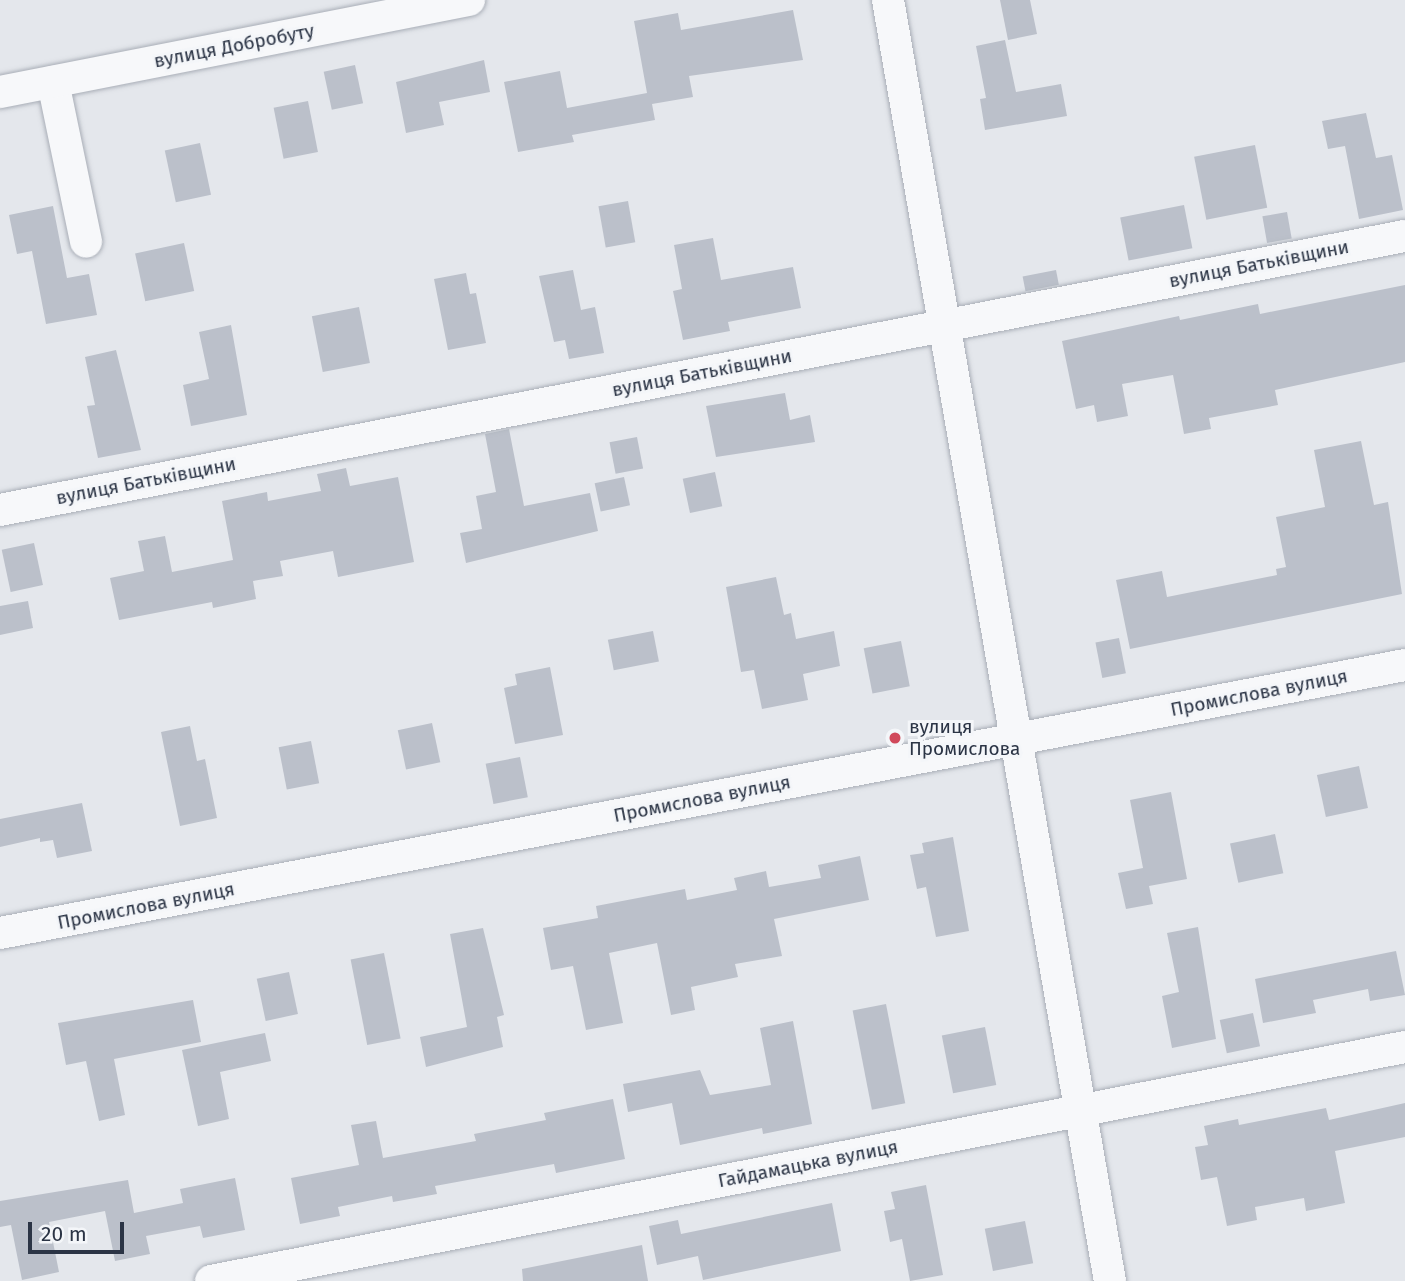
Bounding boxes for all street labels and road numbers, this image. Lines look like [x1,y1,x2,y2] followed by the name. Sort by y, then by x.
[152,19,316,73] street label: вулиця Добробуту
[1167,235,1351,293] street label: вулиця Батьківщини
[610,344,794,402] street label: вулиця Батьківщини
[54,452,238,510] street label: вулиця Батьківщини
[1169,665,1349,721] street label: Промислова вулиця
[612,771,792,827] street label: Промислова вулиця
[56,878,236,934] street label: Промислова вулиця
[716,1135,900,1193] street label: Гайдамацька вулиця

